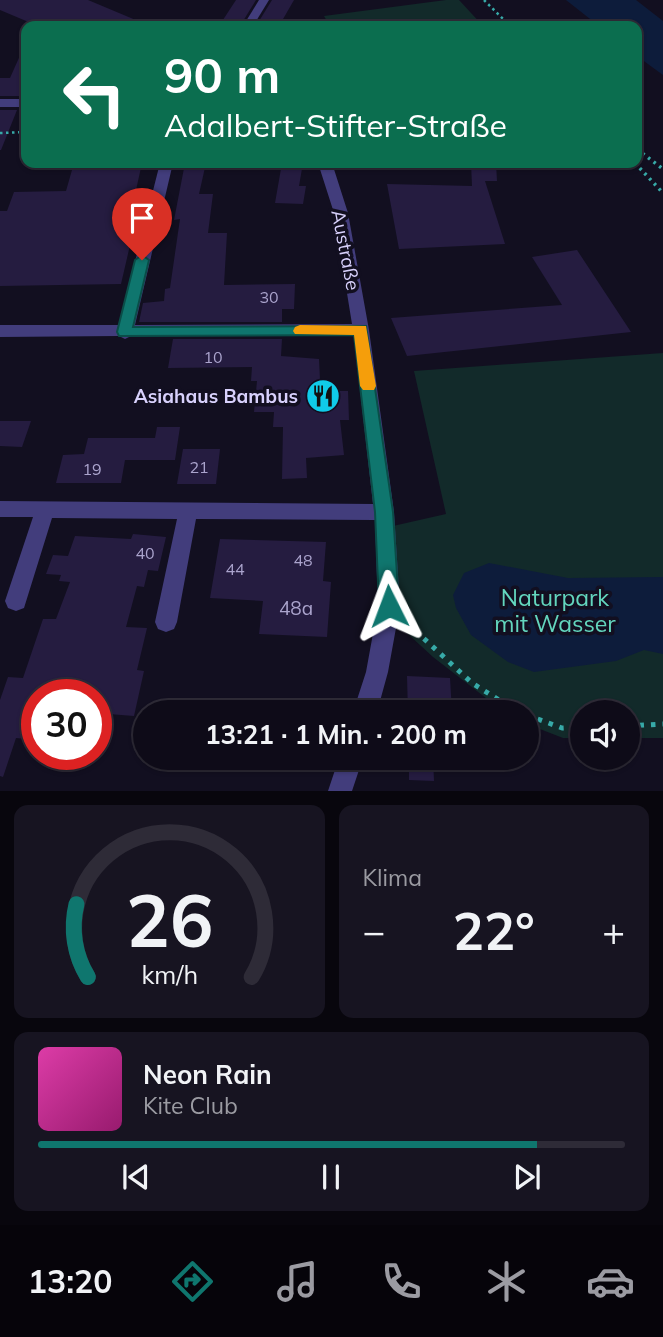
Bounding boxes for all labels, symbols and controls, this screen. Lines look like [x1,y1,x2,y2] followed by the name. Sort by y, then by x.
[164,44,280,105] text: 90 m
[49,49,140,140] icon: left
[164,105,507,145] text: Adalbert-Stifter-Straße
[112,188,172,260] pin
[123,199,161,237] icon: arrive
[326,208,366,292] street label: Austraße
[259,287,279,307] house number: 30
[203,347,223,367] house number: 10
[304,377,342,415] restaurant icon: Asiahaus Bambus
[134,384,298,408] place label: Asiahaus Bambus
[189,457,209,477] house number: 21
[82,459,102,479] house number: 19
[135,543,155,563] house number: 40
[293,550,313,570] house number: 48
[225,559,245,579] house number: 44
[352,569,426,643] position arrow
[494,583,616,638] park label: Naturpark mit Wasser
[279,596,313,620] house number: 48a
[21,679,112,770] speed limit sign: 30
[570,700,640,770] map controls
[570,700,640,770] button: sound
[205,718,467,751] text: 13:21 · 1 Min. · 200 m
[363,863,422,892] text: Klima
[126,875,213,966] text: 26
[453,898,535,963] text: 22°
[363,907,385,955] text: −
[602,907,625,955] text: +
[141,959,198,990] text: km/h
[143,1058,272,1091] text: Neon Rain
[143,1091,238,1120] text: Kite Club
[117,1158,155,1196] icon: previous
[312,1158,350,1196] icon: pause
[508,1158,546,1196] icon: next
[168,1257,217,1306] icon: directions
[273,1257,322,1306] icon: music
[377,1257,426,1306] icon: phone
[482,1257,531,1306] icon: climate
[586,1257,635,1306] icon: car
[28,1261,113,1301] text: 13:20

